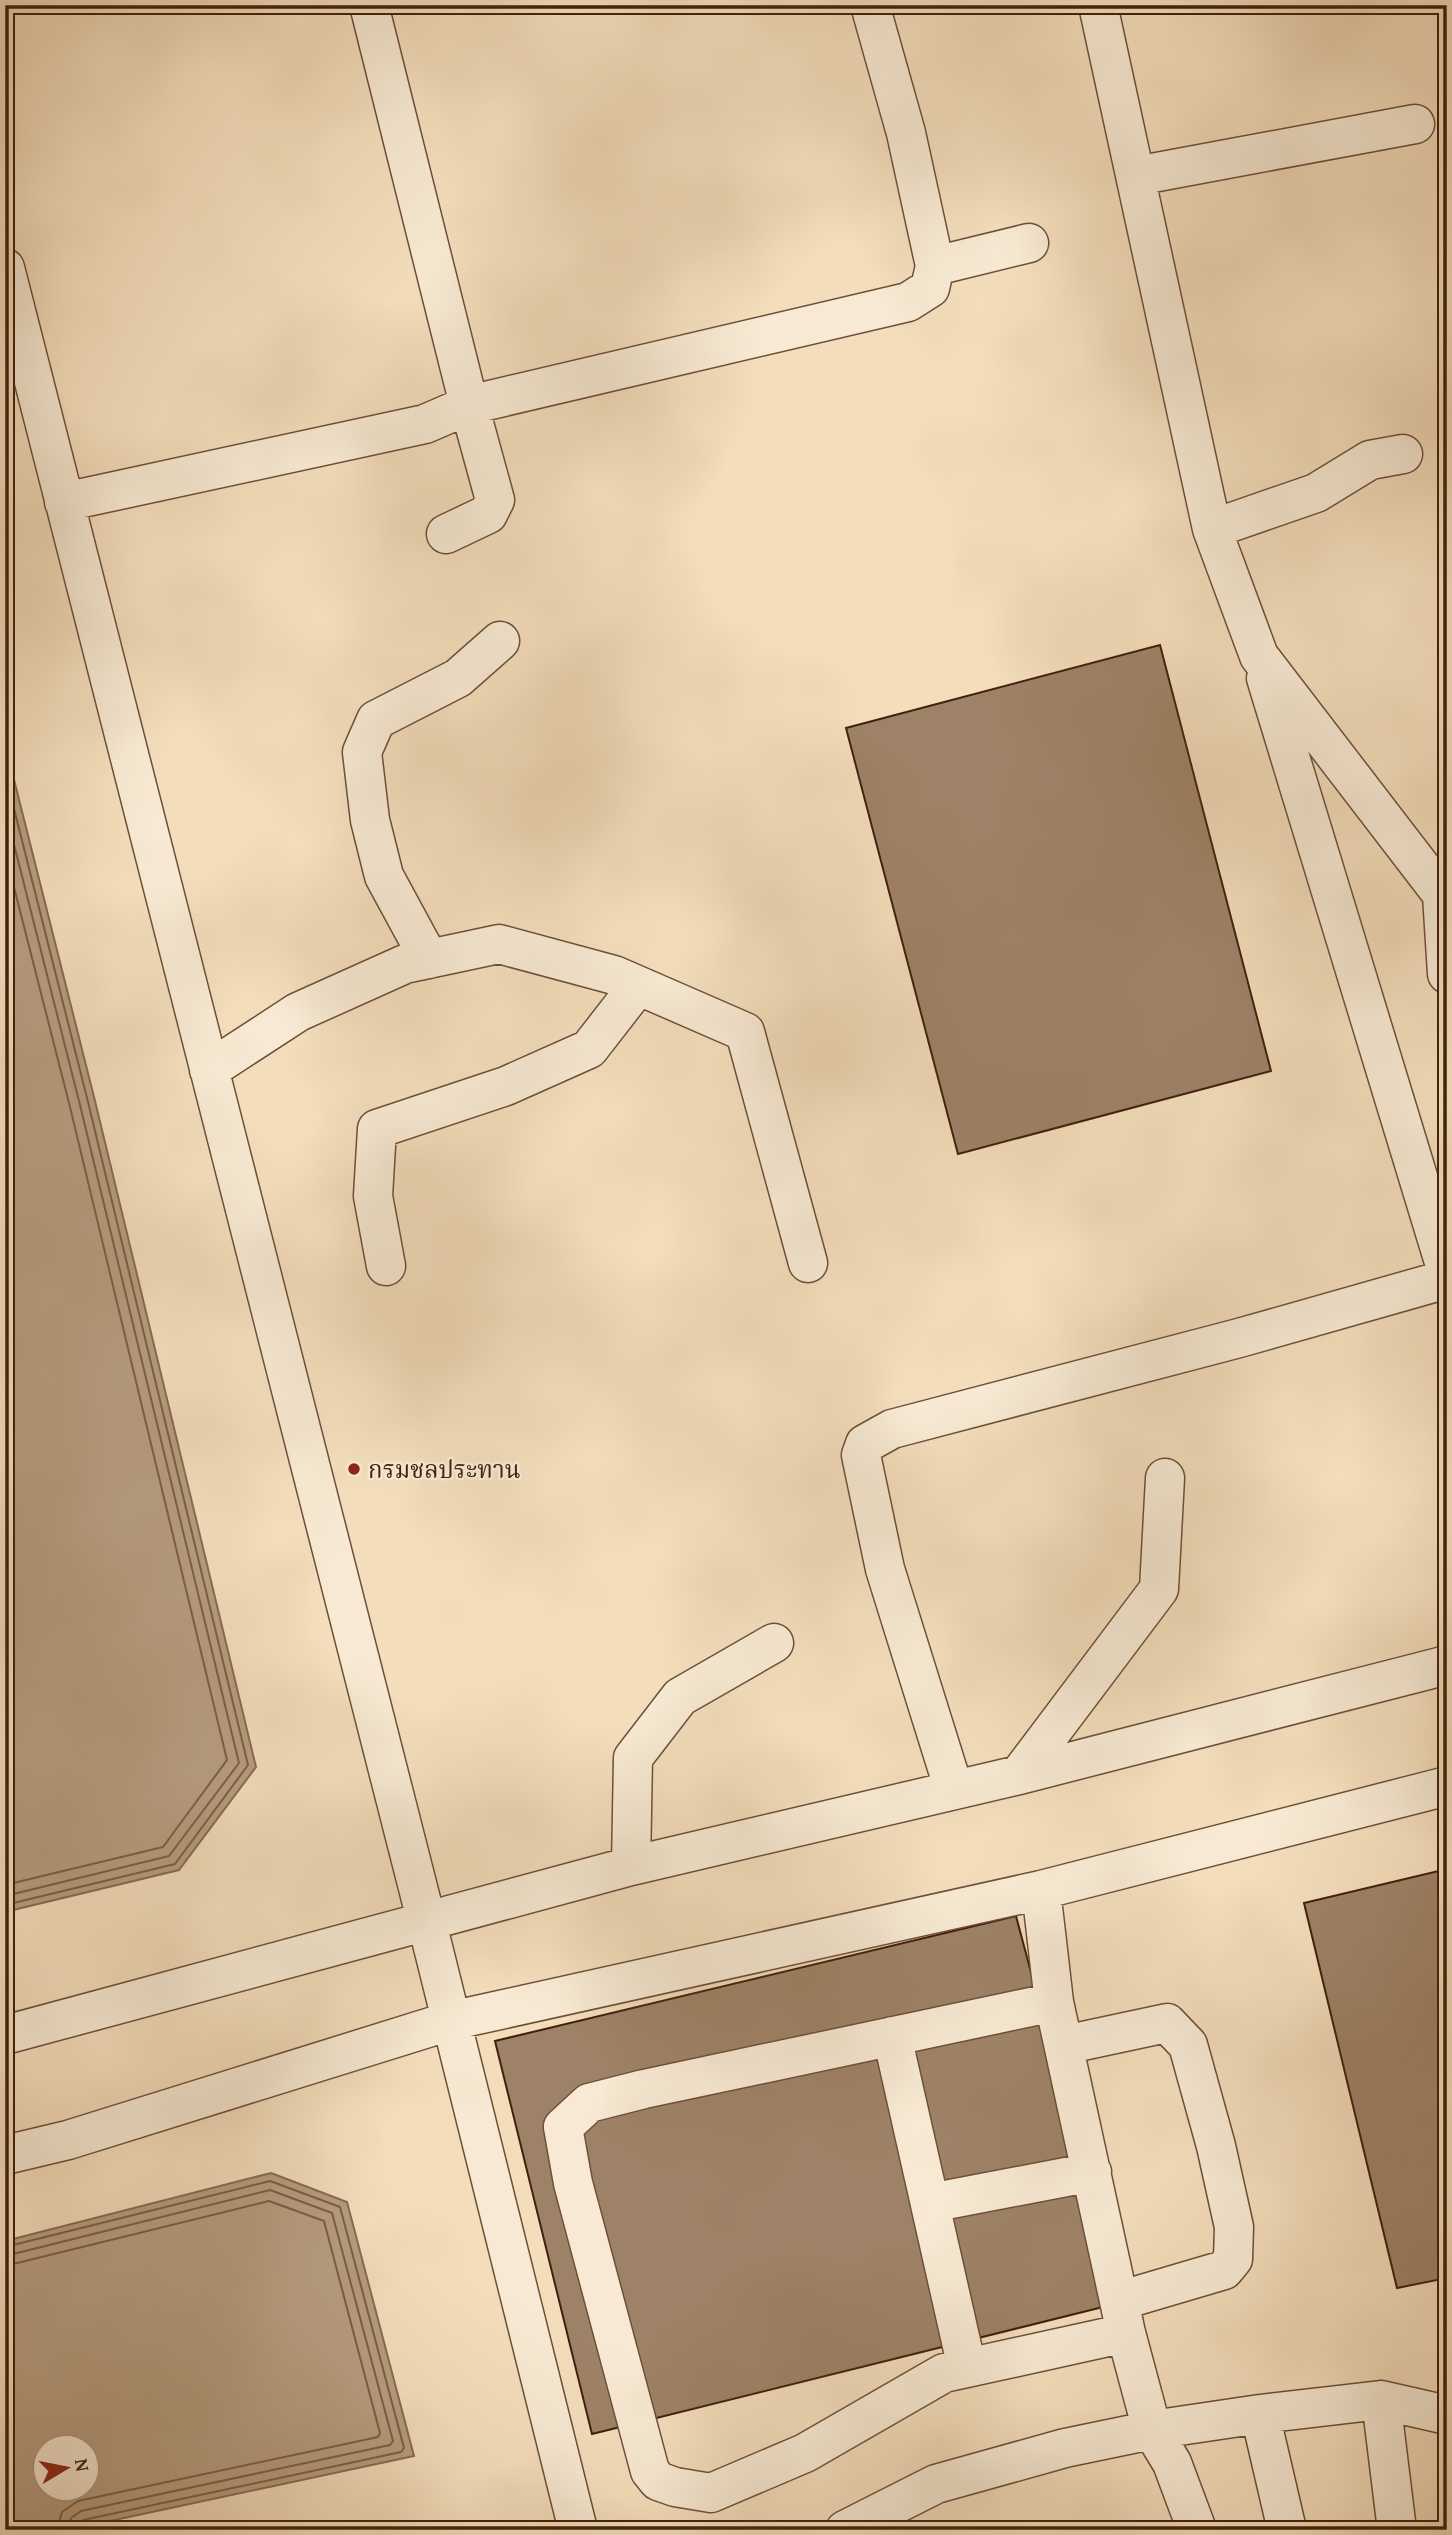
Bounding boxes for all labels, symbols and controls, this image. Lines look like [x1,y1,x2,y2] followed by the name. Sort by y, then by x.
[368,1452,521,1487] place label: กรมชลประทาน
[346,1461,362,1477] marker: กรมชลประทาน
[32,2434,102,2504] north arrow
[68,2456,98,2474] text: N

